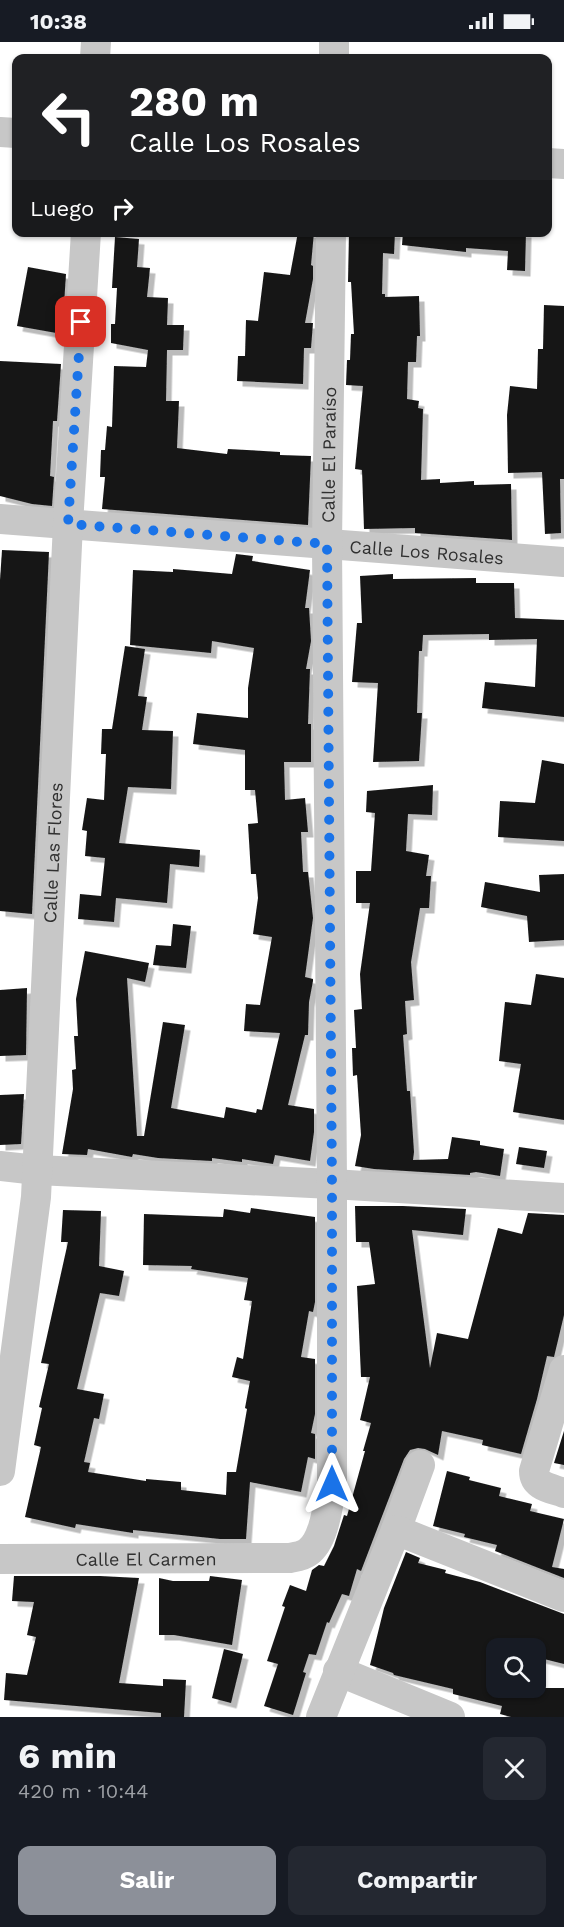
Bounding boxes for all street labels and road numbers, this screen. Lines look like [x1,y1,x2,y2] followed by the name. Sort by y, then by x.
[317,387,340,523] street label: Calle El Paraíso
[349,535,505,568] street label: Calle Los Rosales
[39,782,66,924] street label: Calle Las Flores
[75,1548,217,1569] street label: Calle El Carmen

